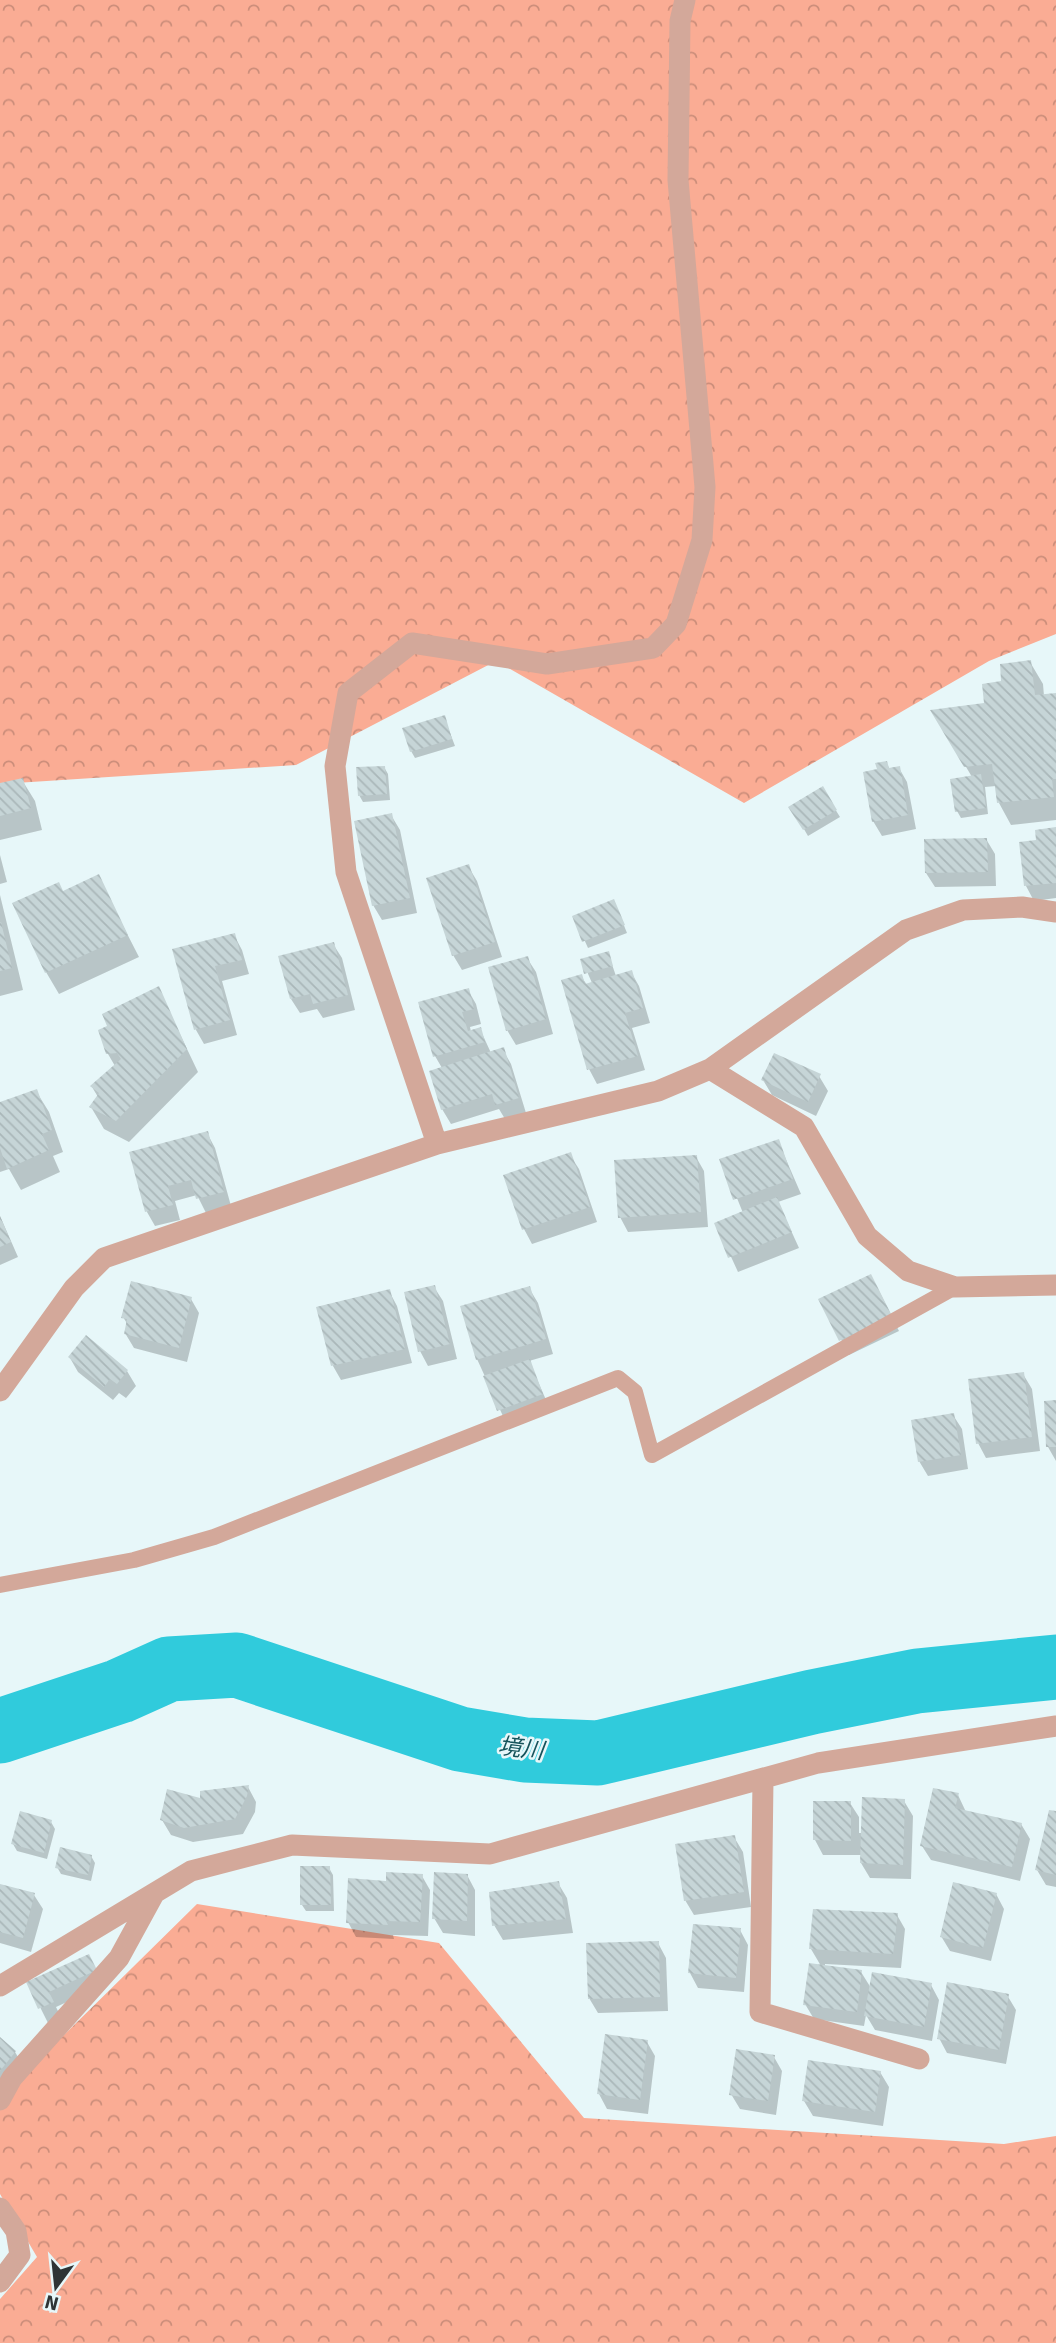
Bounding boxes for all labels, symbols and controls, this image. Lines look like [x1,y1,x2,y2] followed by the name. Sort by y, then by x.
[496,1731,549,1766] water label: 境川
[21,2252,91,2322] north arrow
[42,2289,61,2316] text: N

